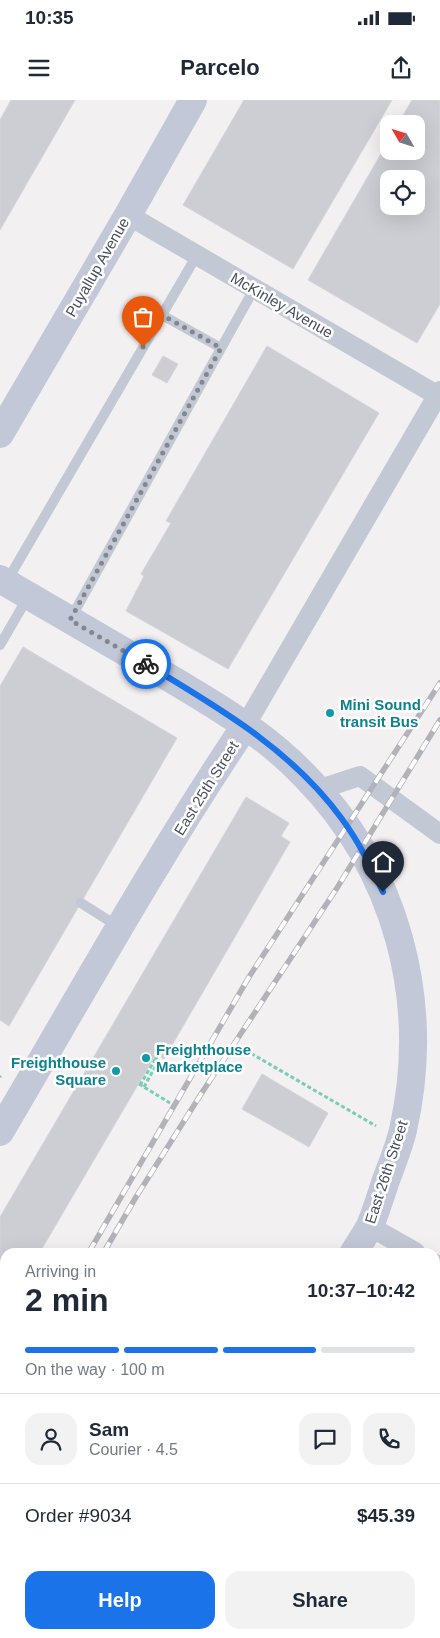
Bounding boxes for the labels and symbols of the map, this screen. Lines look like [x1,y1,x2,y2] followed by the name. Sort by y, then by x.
[380,115,425,160] north arrow
[62,214,132,320] street label: Puyallup Avenue
[228,269,336,341] street label: McKinley Avenue
[122,296,164,347] pin
[121,639,171,689] courier
[340,696,421,730] place label: Mini Sound transit Bus
[324,707,336,719] marker: Mini Sound transit Bus
[170,737,242,838] street label: East 25th Street
[362,841,404,892] pin
[156,1041,251,1075] place label: Freighthouse Marketplace
[140,1052,152,1064] marker: Freighthouse Marketplace
[11,1054,106,1088] place label: Freighthouse Square
[110,1065,122,1077] marker: Freighthouse Square
[361,1117,411,1226] street label: East 26th Street

